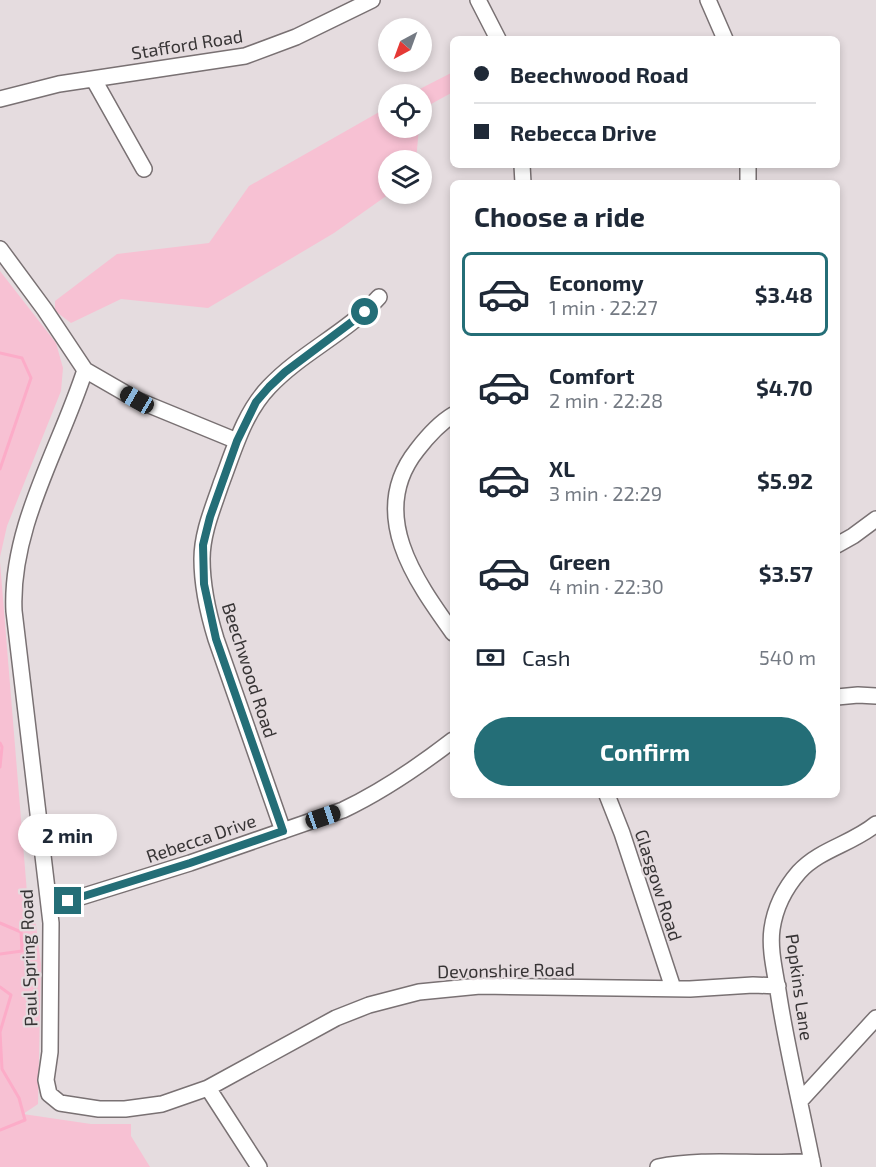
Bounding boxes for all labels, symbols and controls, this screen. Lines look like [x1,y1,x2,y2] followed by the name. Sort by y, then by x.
[378,18,432,72] north arrow
[378,18,432,204] map controls
[130,24,244,64] street label: Stafford Road
[510,61,689,87] text: Beechwood Road
[378,84,432,138] button: locate
[510,119,657,145] text: Rebecca Drive
[378,150,432,204] button: layers
[474,200,645,232] text: Choose a ride
[477,267,531,321] icon: car
[549,269,644,295] text: Economy
[755,281,813,307] text: $3.48
[549,295,658,319] text: 1 min · 22:27
[351,298,378,325] route start
[477,360,531,414] icon: car
[549,362,634,388] text: Comfort
[756,374,813,400] text: $4.70
[117,383,157,417] car
[549,388,663,412] text: 2 min · 22:28
[477,453,531,507] icon: car
[549,455,575,481] text: XL
[757,467,813,493] text: $5.92
[549,481,662,505] text: 3 min · 22:29
[477,546,531,600] icon: car
[549,548,611,574] text: Green
[759,560,813,586] text: $3.57
[549,574,664,598] text: 4 min · 22:30
[218,600,282,740] street label: Beechwood Road
[474,641,507,674] icon: cash
[522,644,571,670] text: Cash
[759,645,816,669] text: 540 m
[474,717,816,786] button: Confirm
[303,803,343,831] car
[143,809,259,867] street label: Rebecca Drive
[19,814,118,856] callout: 2 min
[42,823,93,847] text: 2 min
[631,827,687,943] street label: Glasgow Road
[54,887,81,914] route end
[15,889,41,1027] street label: Paul Spring Road
[782,932,818,1042] street label: Popkins Lane
[437,958,575,982] street label: Devonshire Road

